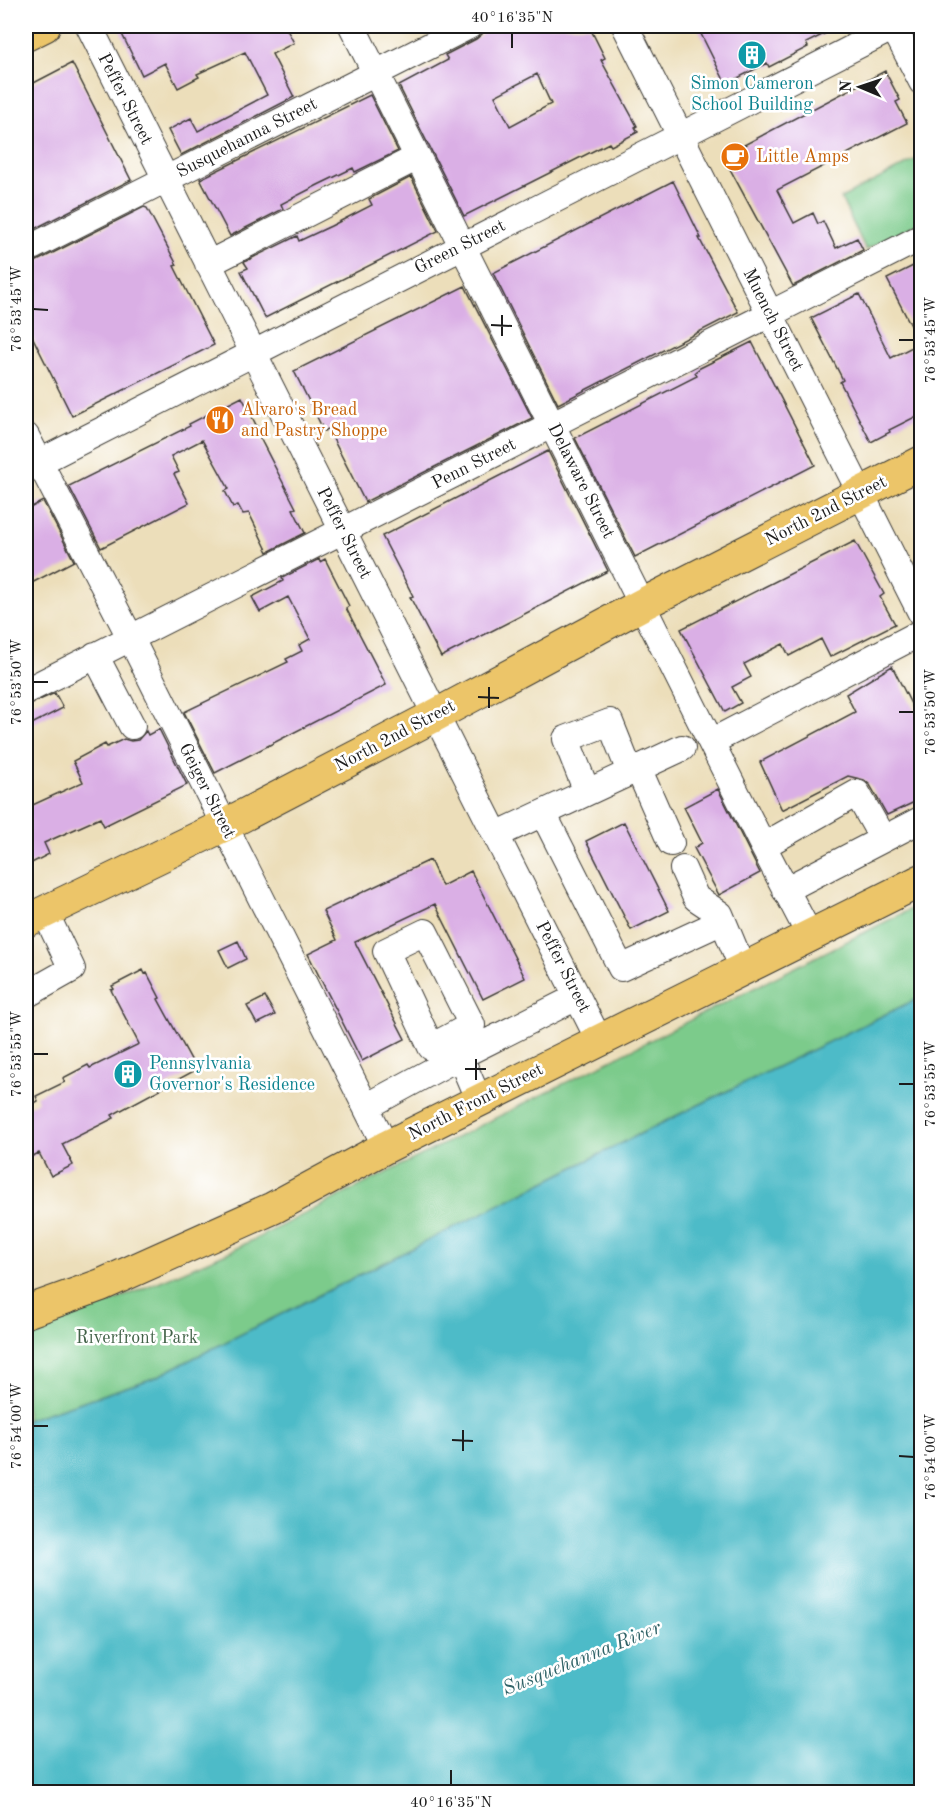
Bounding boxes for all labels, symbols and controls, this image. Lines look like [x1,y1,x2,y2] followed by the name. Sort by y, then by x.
[471,11,553,26] text: 40°16'35"N
[736,39,768,71] building icon: Simon Cameron School Building
[94,50,156,148] street label: Peffer Street
[830,57,890,117] north arrow
[690,75,814,114] place label: Simon Cameron School Building
[839,79,855,93] text: N
[174,95,320,181] street label: Susquehanna Street
[719,141,751,173] cafe icon: Little Amps
[756,148,849,166] place label: Little Amps
[412,216,508,278] street label: Green Street
[10,266,25,352] text: 76°53'45"W
[739,266,807,374] street label: Muench Street
[924,297,939,383] text: 76°53'45"W
[241,401,387,440] place label: Alvaro's Bread and Pastry Shoppe
[204,404,236,436] restaurant icon: Alvaro's Bread and Pastry Shoppe
[544,421,618,541] street label: Delaware Street
[429,435,519,493] street label: Penn Street
[762,473,890,549] street label: North 2nd Street
[313,484,375,582] street label: Peffer Street
[10,639,25,725] text: 76°53'50"W
[924,669,939,755] text: 76°53'50"W
[332,697,458,775] street label: North 2nd Street
[175,740,239,842] street label: Geiger Street
[532,918,594,1016] street label: Peffer Street
[10,1011,25,1097] text: 76°53'55"W
[924,1041,939,1127] text: 76°53'55"W
[149,1055,315,1094] place label: Pennsylvania Governor's Residence
[112,1058,144,1090] building icon: Pennsylvania Governor's Residence
[406,1060,546,1144] street label: North Front Street
[76,1329,198,1347] park label: Riverfront Park
[10,1383,25,1469] text: 76°54'00"W
[924,1414,939,1500] text: 76°54'00"W
[500,1618,664,1700] water label: Susquehanna River
[410,1796,492,1811] text: 40°16'35"N

